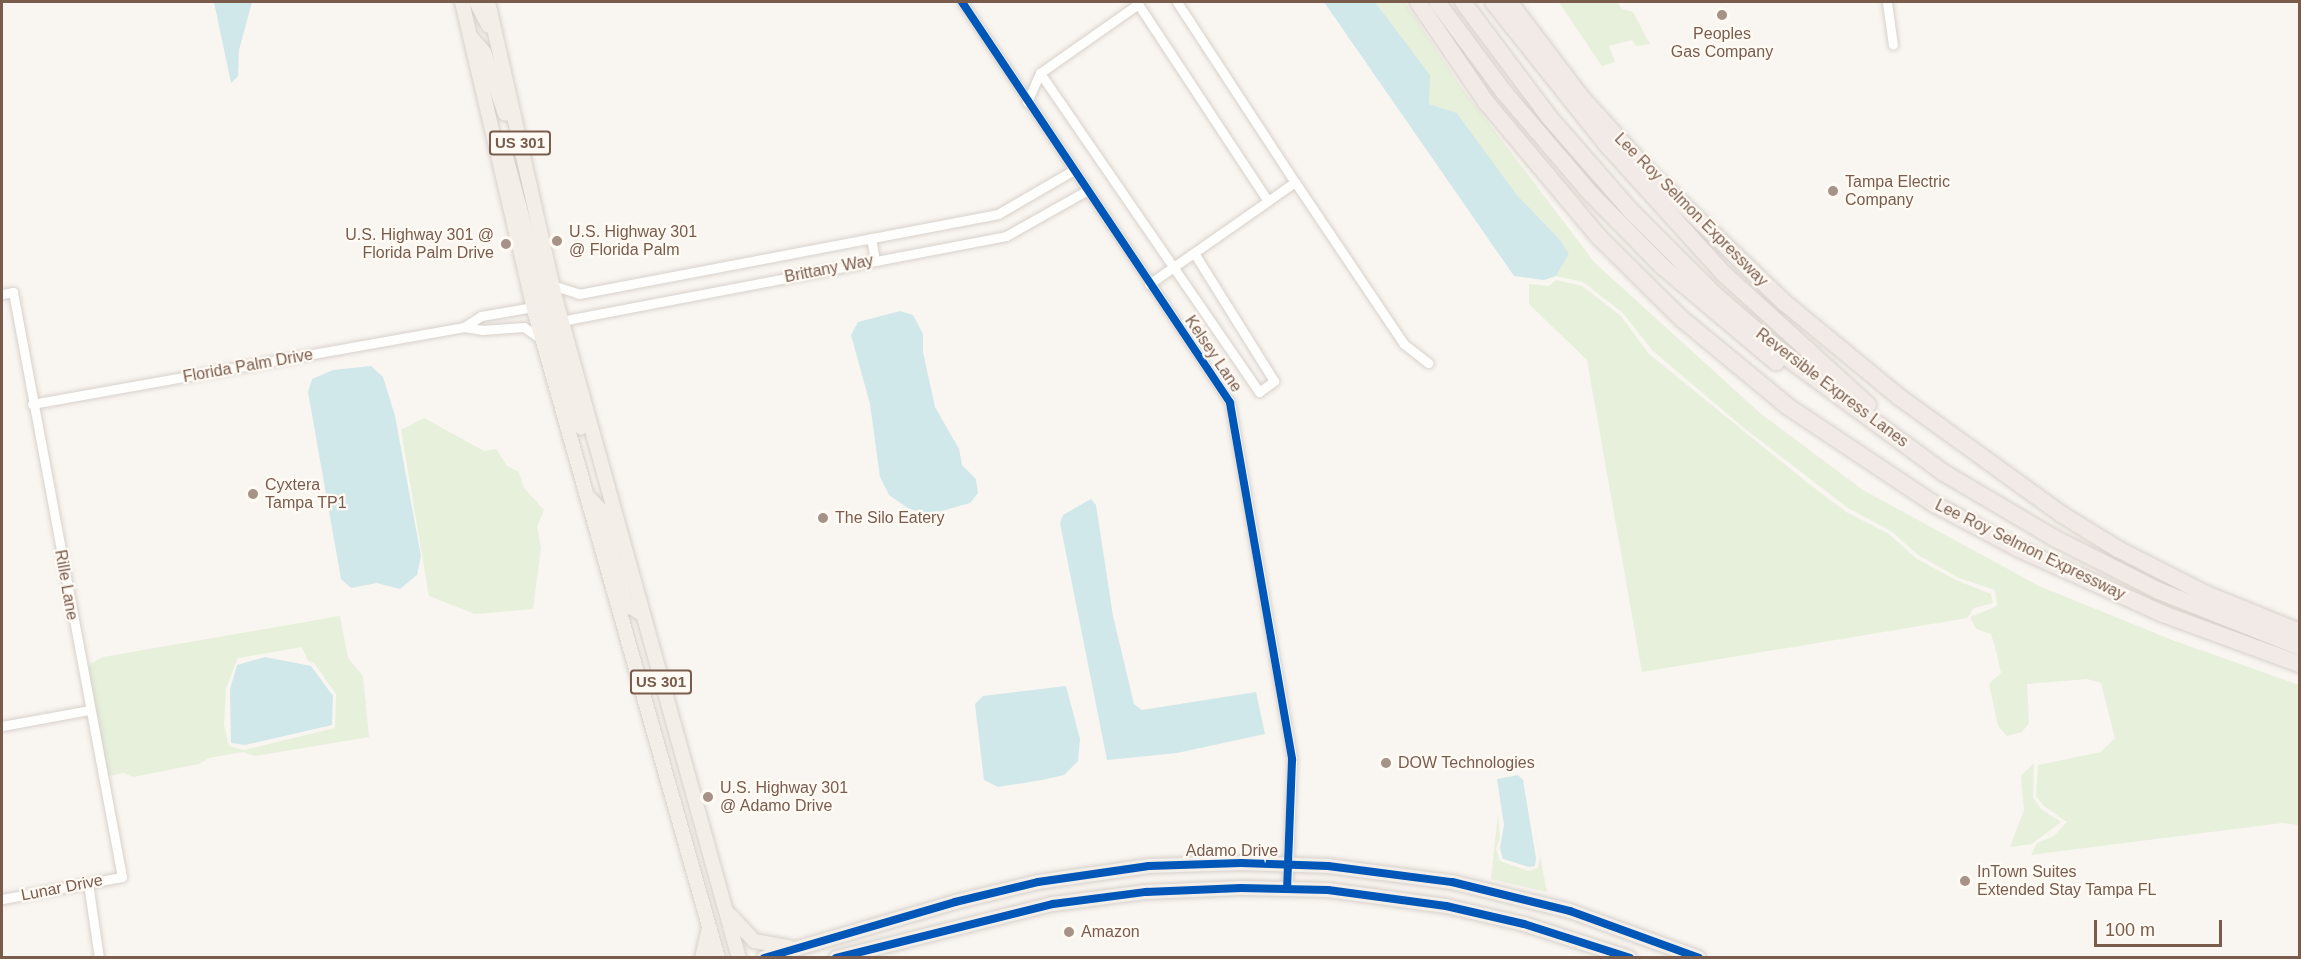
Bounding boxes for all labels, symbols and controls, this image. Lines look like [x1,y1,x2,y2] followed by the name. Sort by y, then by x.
[1715,8,1729,22] marker: Peoples Gas Company
[1671,24,1773,62] place label: Peoples Gas Company
[1610,129,1772,291] street label: Lee Roy Selmon Expressway
[488,131,552,155] road number: US 301
[1845,172,1950,210] place label: Tampa Electric Company
[1826,184,1840,198] marker: Tampa Electric Company
[569,222,697,260] place label: U.S. Highway 301 @ Florida Palm
[345,225,494,263] place label: U.S. Highway 301 @ Florida Palm Drive
[550,234,564,248] marker: U.S. Highway 301 @ Florida Palm
[499,237,513,251] marker: U.S. Highway 301 @ Florida Palm Drive
[783,251,875,287] street label: Brittany Way
[1180,312,1246,396] street label: Kelsey Lane
[1752,324,1912,452] street label: Reversible Express Lanes
[182,345,314,387] street label: Florida Palm Drive
[265,475,347,513] place label: Cyxtera Tampa TP1
[246,487,260,501] marker: Cyxtera Tampa TP1
[1932,496,2128,604] street label: Lee Roy Selmon Expressway
[835,508,944,528] place label: The Silo Eatery
[816,511,830,525] marker: The Silo Eatery
[50,548,82,622] street label: Rille Lane
[630,670,692,694] road number: US 301
[1398,753,1535,773] place label: DOW Technologies
[1379,756,1393,770] marker: DOW Technologies
[720,778,848,816] place label: U.S. Highway 301 @ Adamo Drive
[701,790,715,804] marker: U.S. Highway 301 @ Adamo Drive
[1186,841,1278,861] street label: Adamo Drive
[1977,862,2157,900] place label: InTown Suites Extended Stay Tampa FL
[20,871,104,905] street label: Lunar Drive
[1958,874,1972,888] marker: InTown Suites Extended Stay Tampa FL
[2097,908,2224,946] scale bar
[2105,920,2155,940] text: 100 m
[1081,922,1140,942] place label: Amazon
[1062,925,1076,939] marker: Amazon

